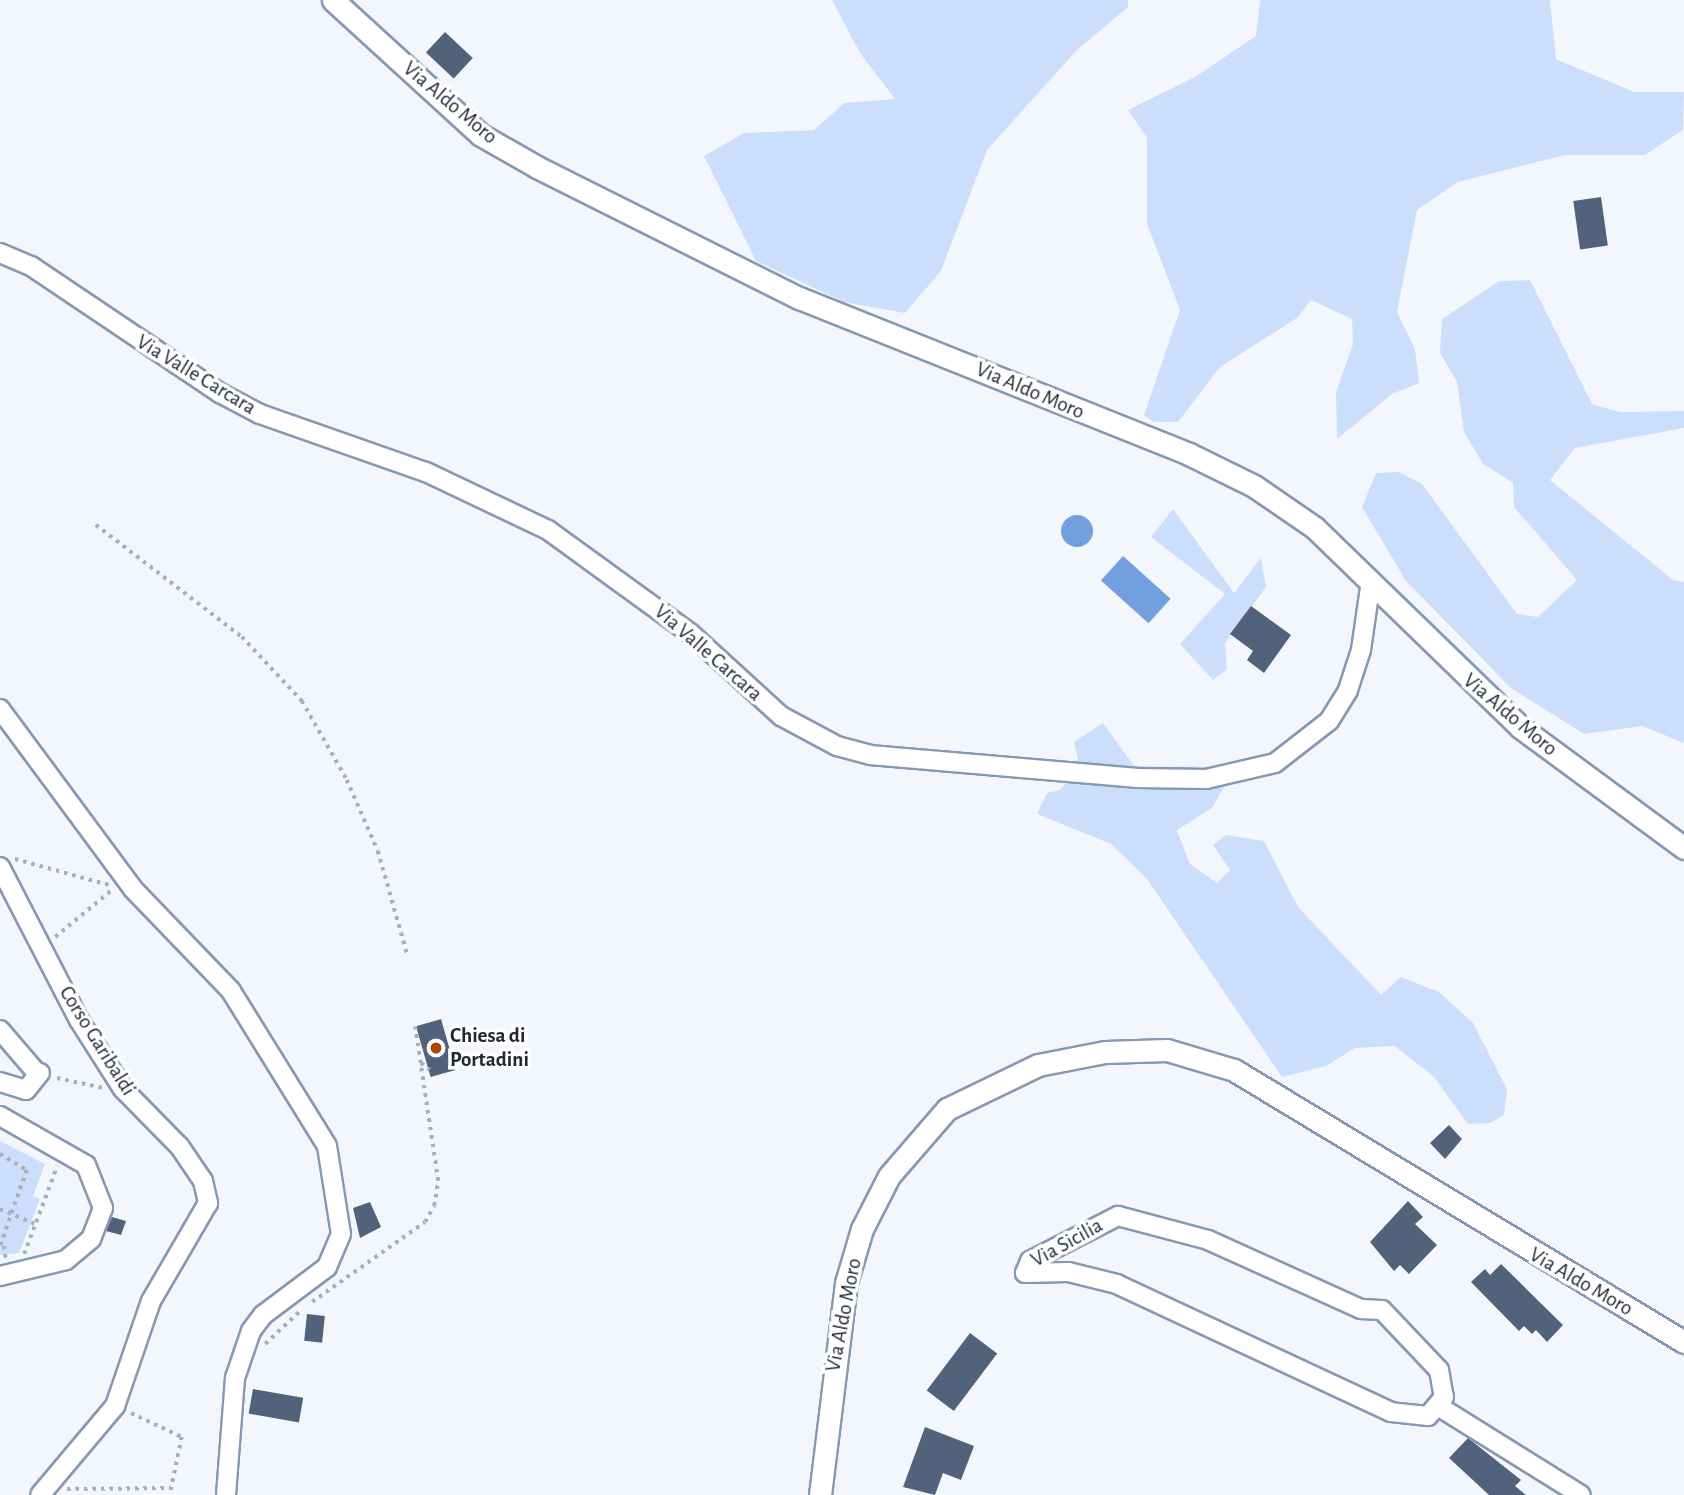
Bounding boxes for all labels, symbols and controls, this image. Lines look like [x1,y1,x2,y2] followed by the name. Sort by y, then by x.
[398,56,502,150] street label: Via Aldo Moro
[132,329,260,421] street label: Via Valle Carcara
[972,357,1088,425] street label: Via Aldo Moro
[649,599,767,707] street label: Via Valle Carcara
[1458,668,1562,762] street label: Via Aldo Moro
[53,982,141,1100] street label: Corso Garibaldi
[450,1023,529,1073] place label: Chiesa di Portadini
[428,1040,444,1056] marker: Chiesa di Portadini
[1027,1213,1107,1273] street label: Via Sicilia
[1525,1242,1637,1322] street label: Via Aldo Moro
[821,1256,867,1374] street label: Via Aldo Moro

